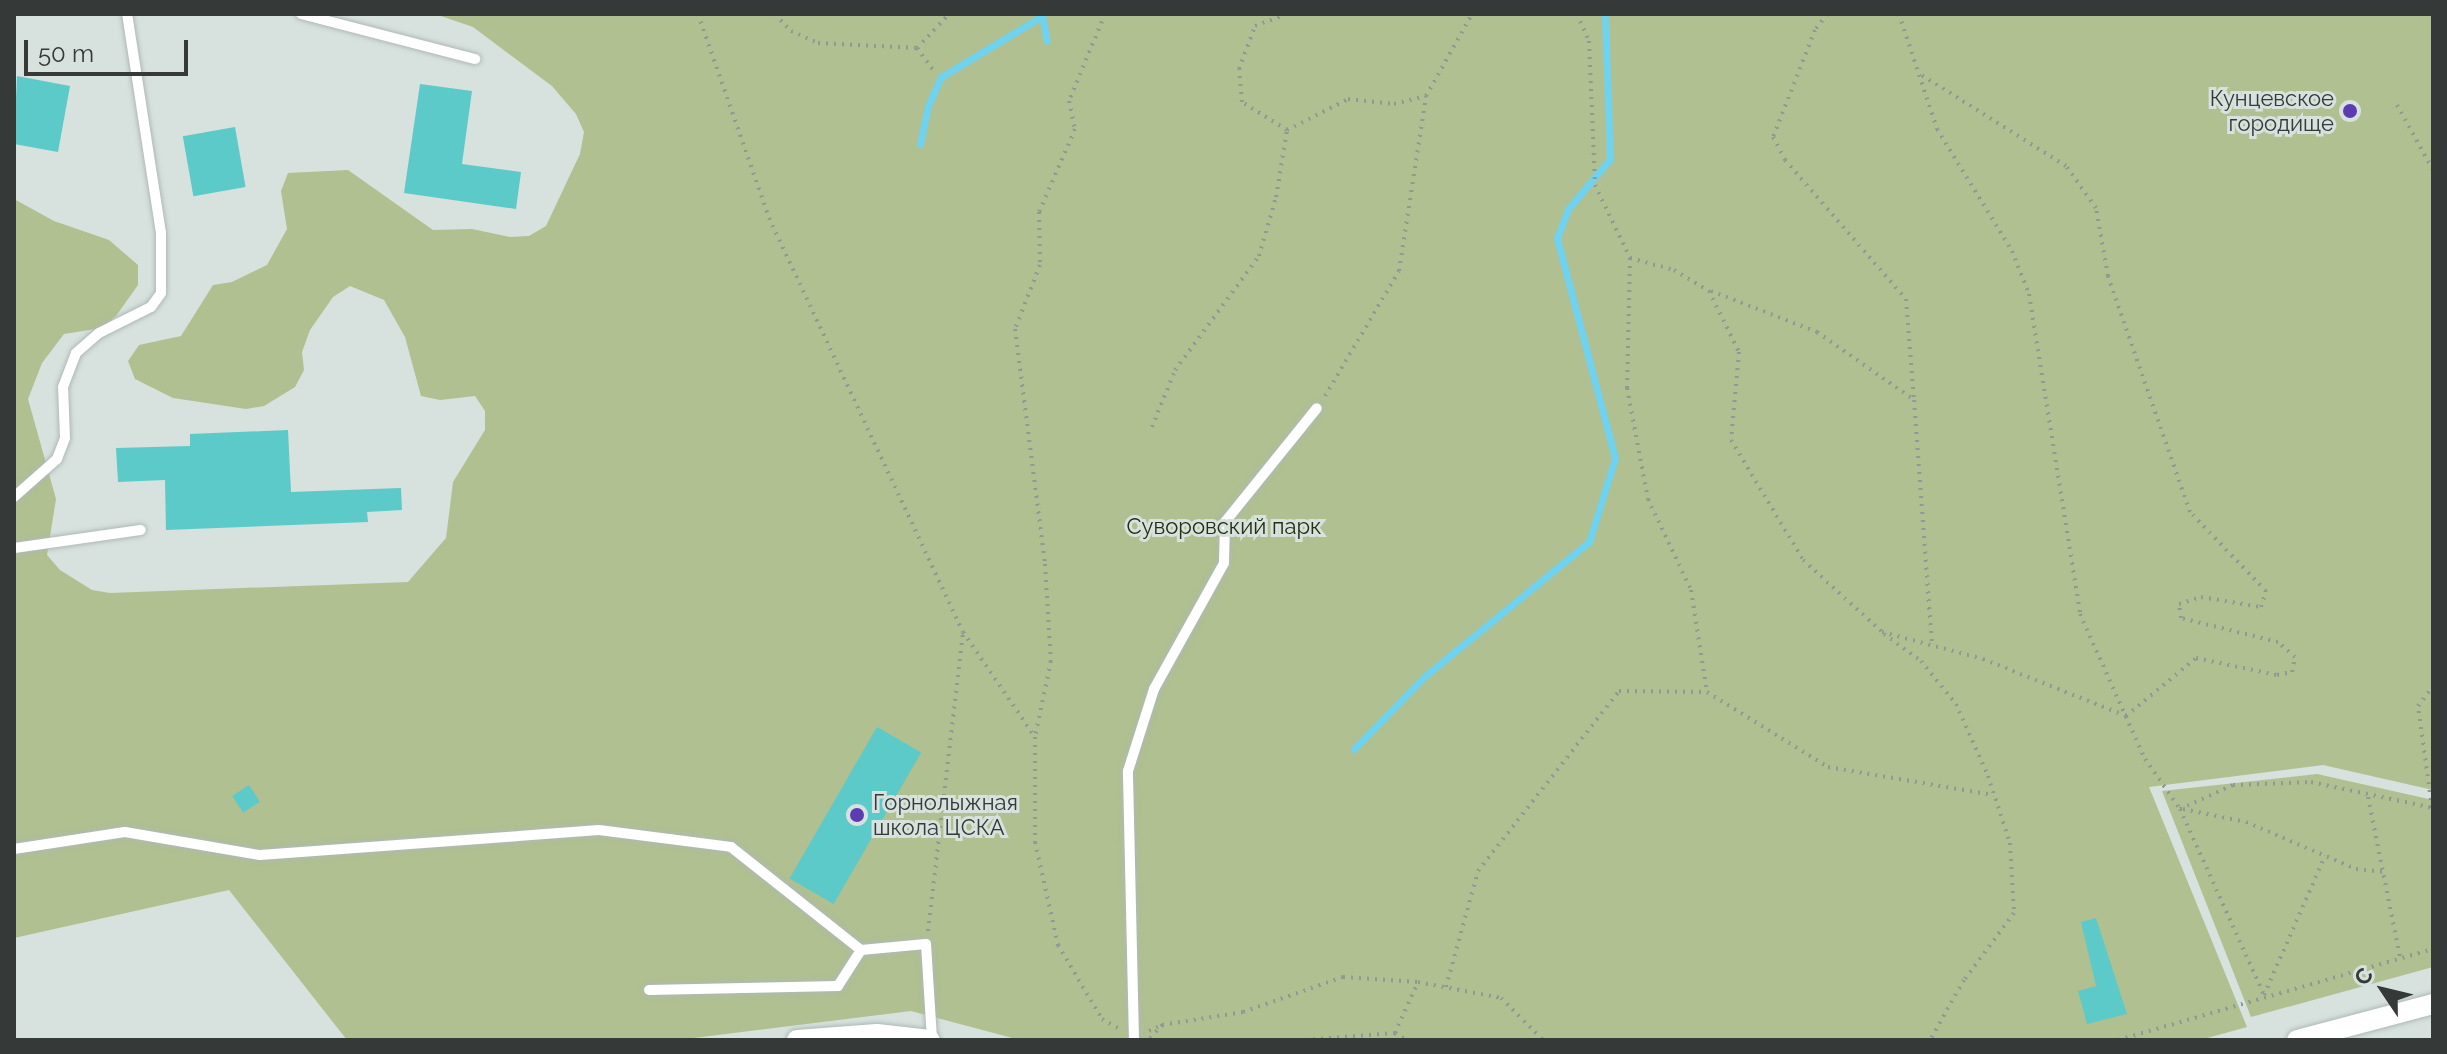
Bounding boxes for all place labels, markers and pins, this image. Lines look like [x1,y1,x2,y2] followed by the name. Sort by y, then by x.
[2210,85,2334,136] place label: Кунцевское городище
[2341,102,2359,120] marker: Кунцевское городище
[873,789,1018,840] place label: Горнолыжная школа ЦСКА
[848,806,866,824] marker: Горнолыжная школа ЦСКА

